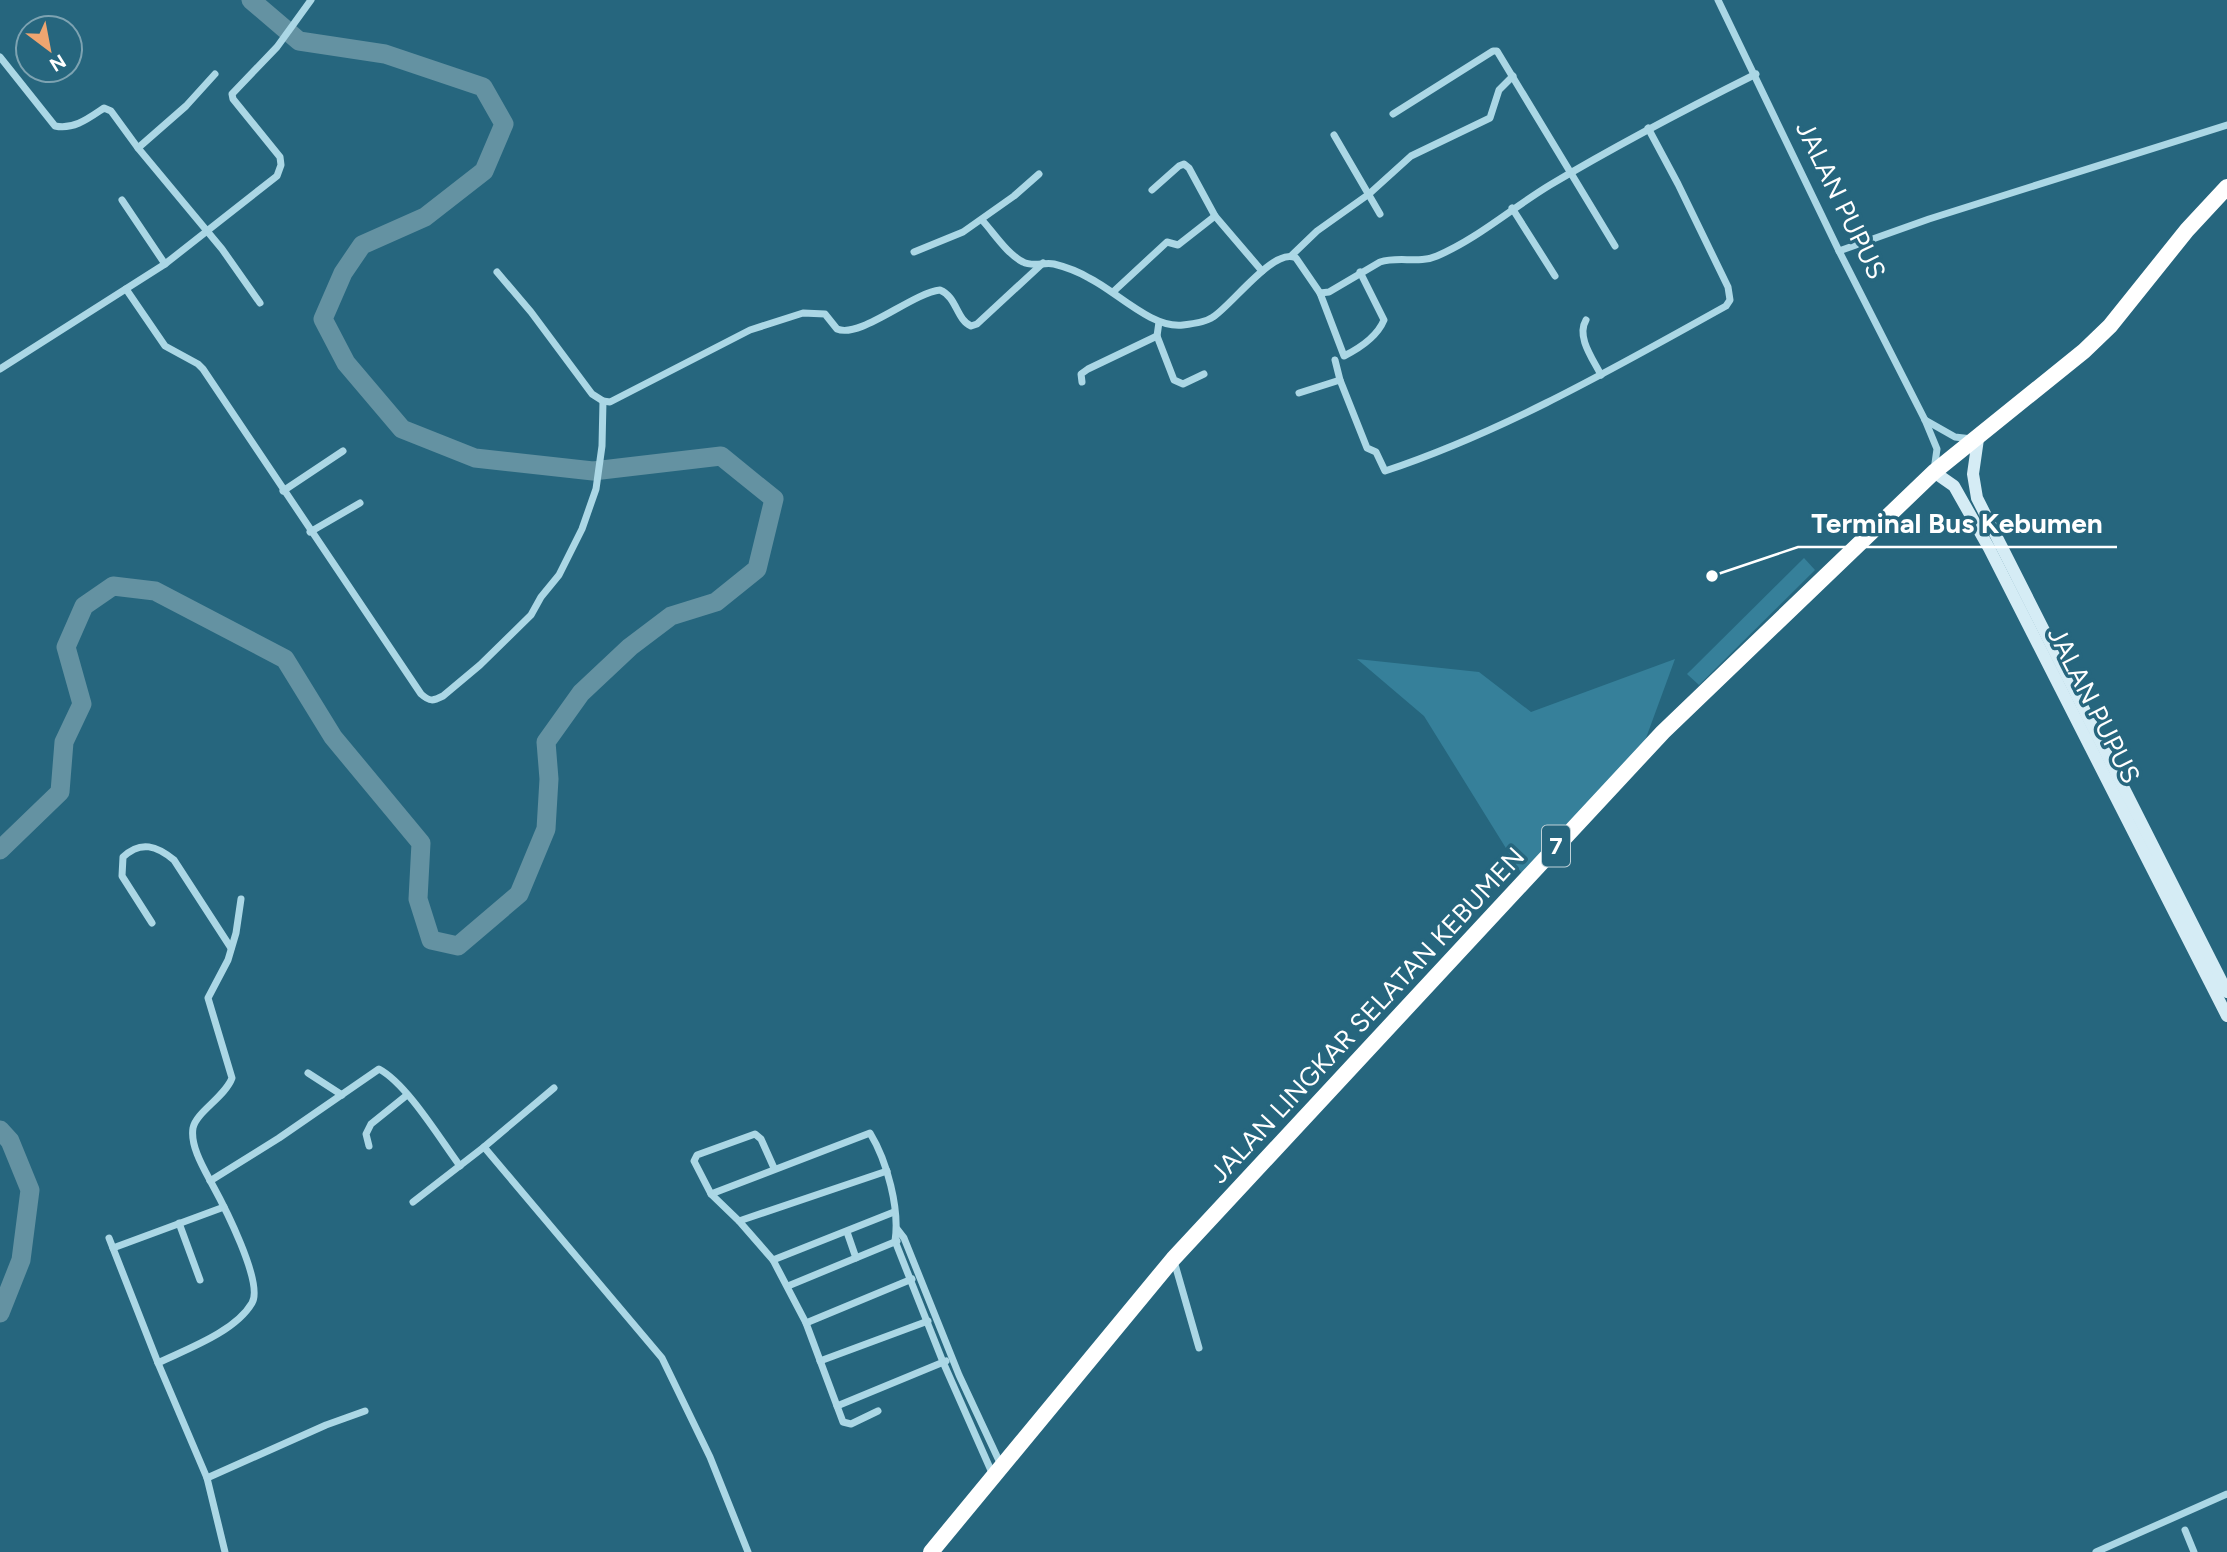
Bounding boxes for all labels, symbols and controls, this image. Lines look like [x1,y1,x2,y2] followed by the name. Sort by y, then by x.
[14,14,84,84] north arrow
[45,49,70,77] text: N
[1789,116,1893,284] street label: JALAN PUPUS
[1798,498,2117,547] callout: Terminal Bus Kebumen
[1811,506,2103,540] text: Terminal Bus Kebumen
[2041,621,2147,789] street label: JALAN PUPUS
[1542,826,1570,866] road number: 7
[1203,841,1531,1189] street label: JALAN LINGKAR SELATAN KEBUMEN

